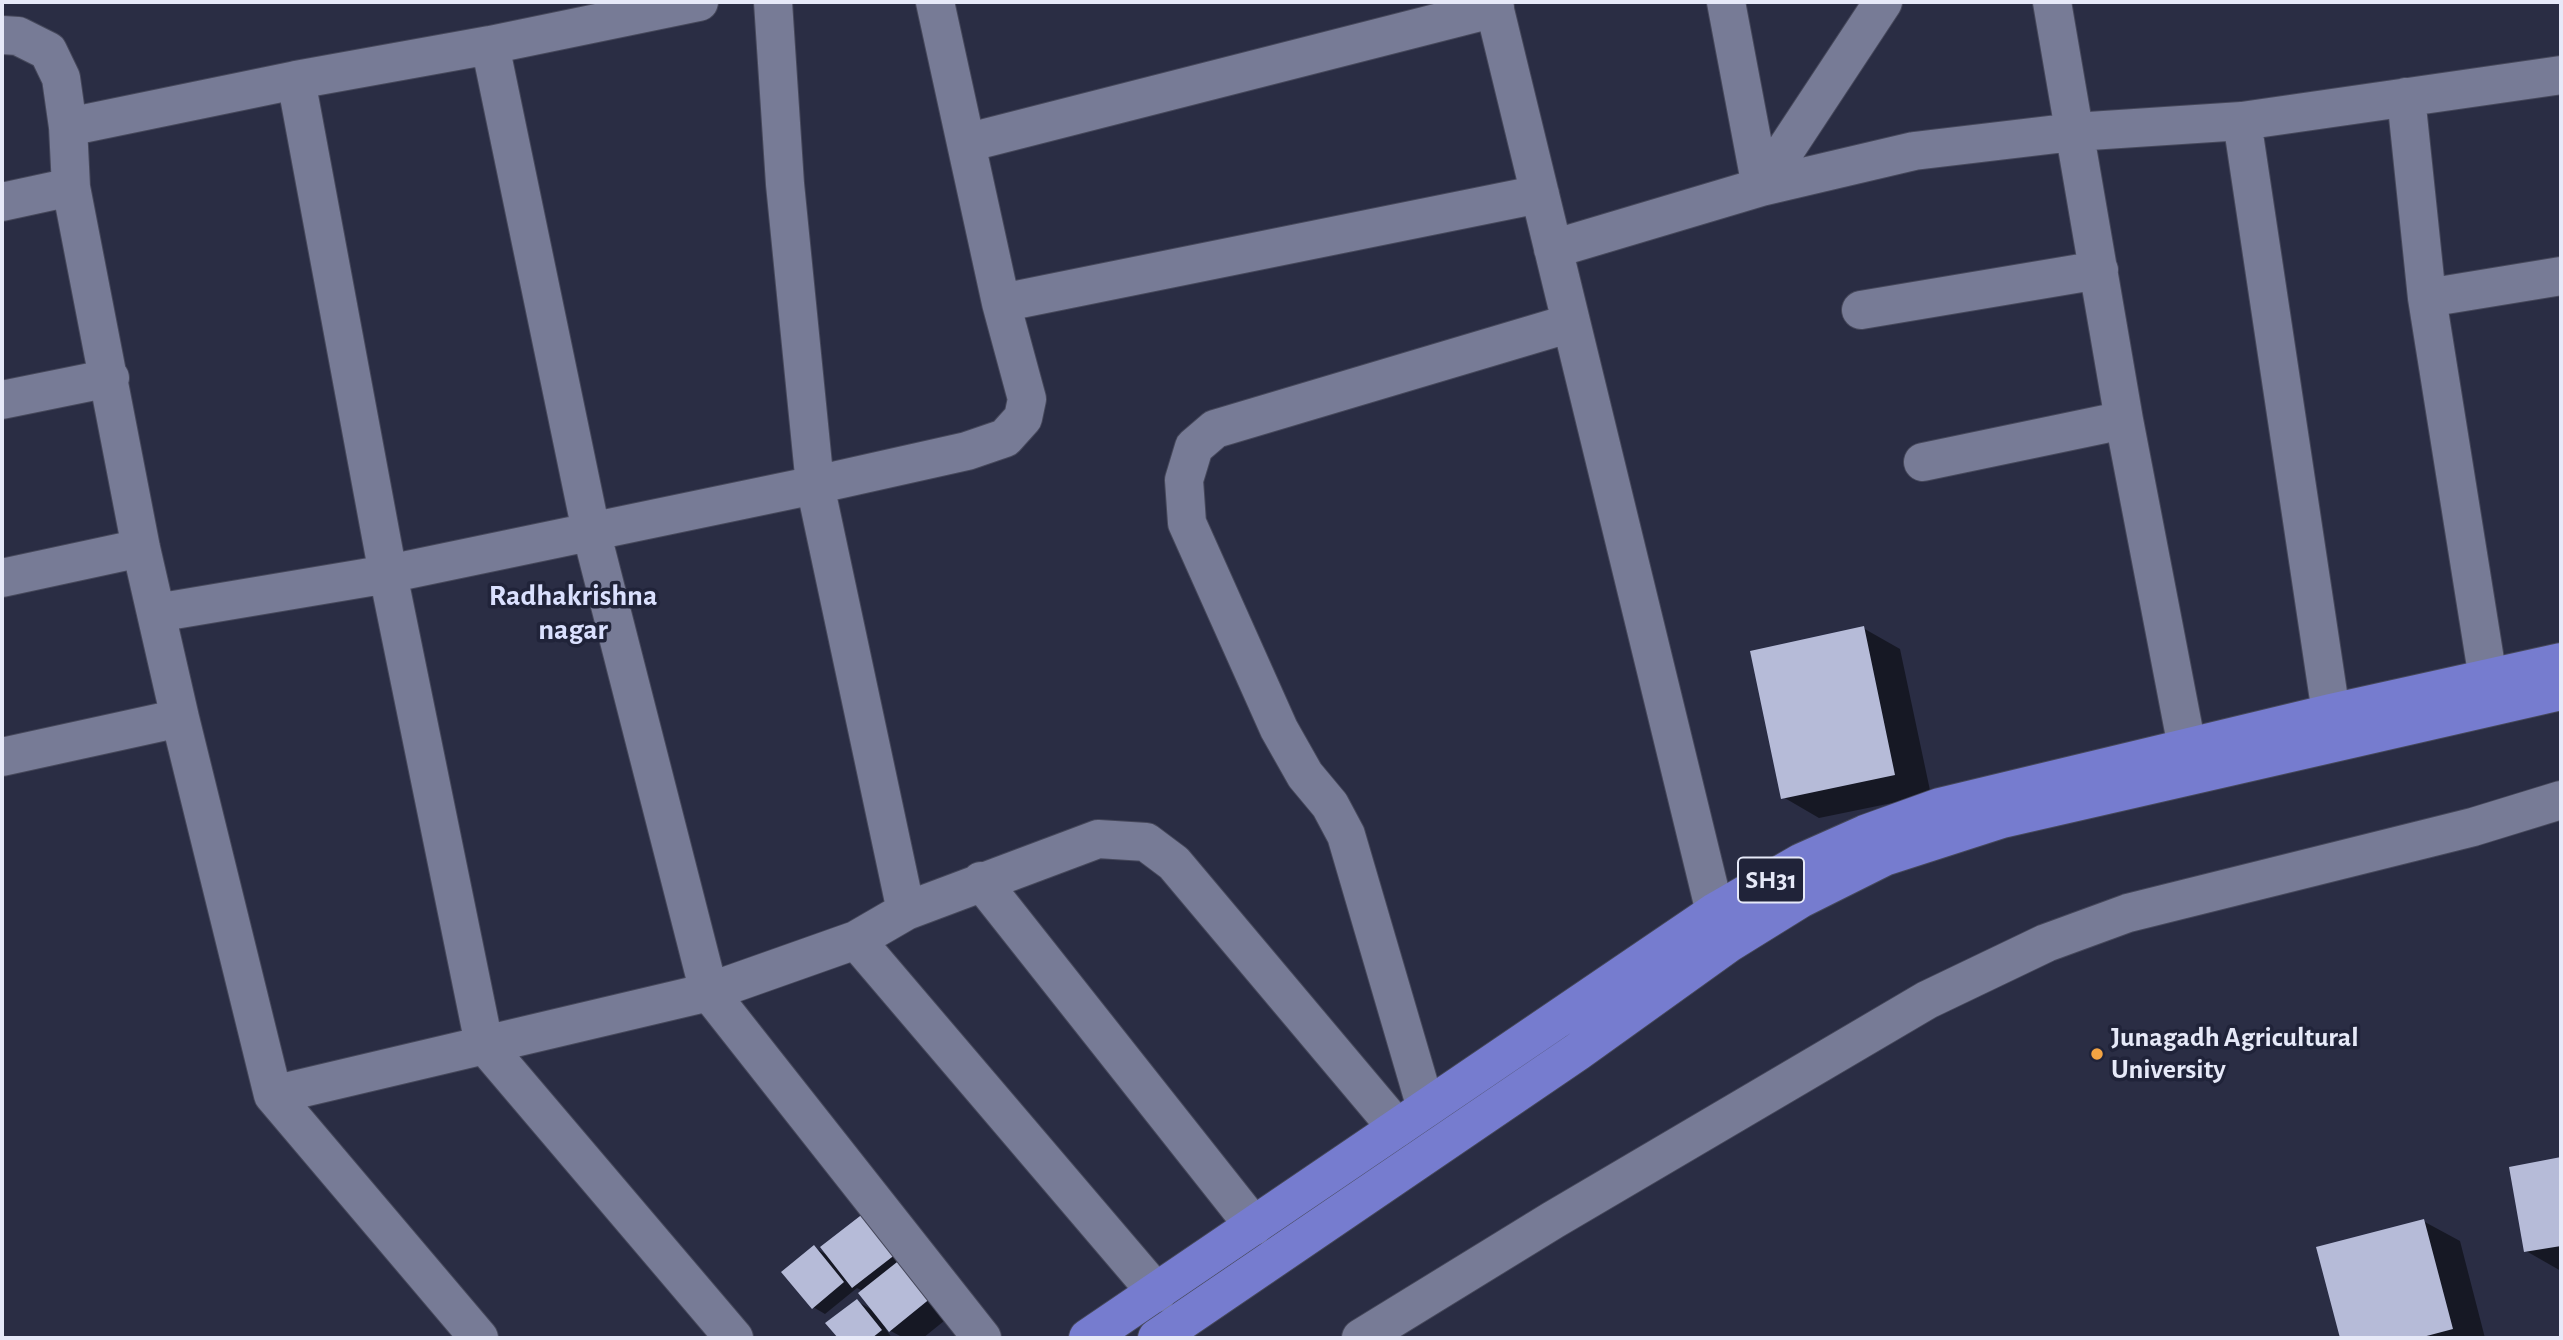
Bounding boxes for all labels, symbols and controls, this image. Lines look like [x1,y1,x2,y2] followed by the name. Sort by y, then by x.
[489,578,657,648] district label: Radhakrishna nagar
[1738,858,1804,902] road number: SH31
[2111,1021,2359,1087] place label: Junagadh Agricultural University
[2089,1046,2105,1062] marker: Junagadh Agricultural University

